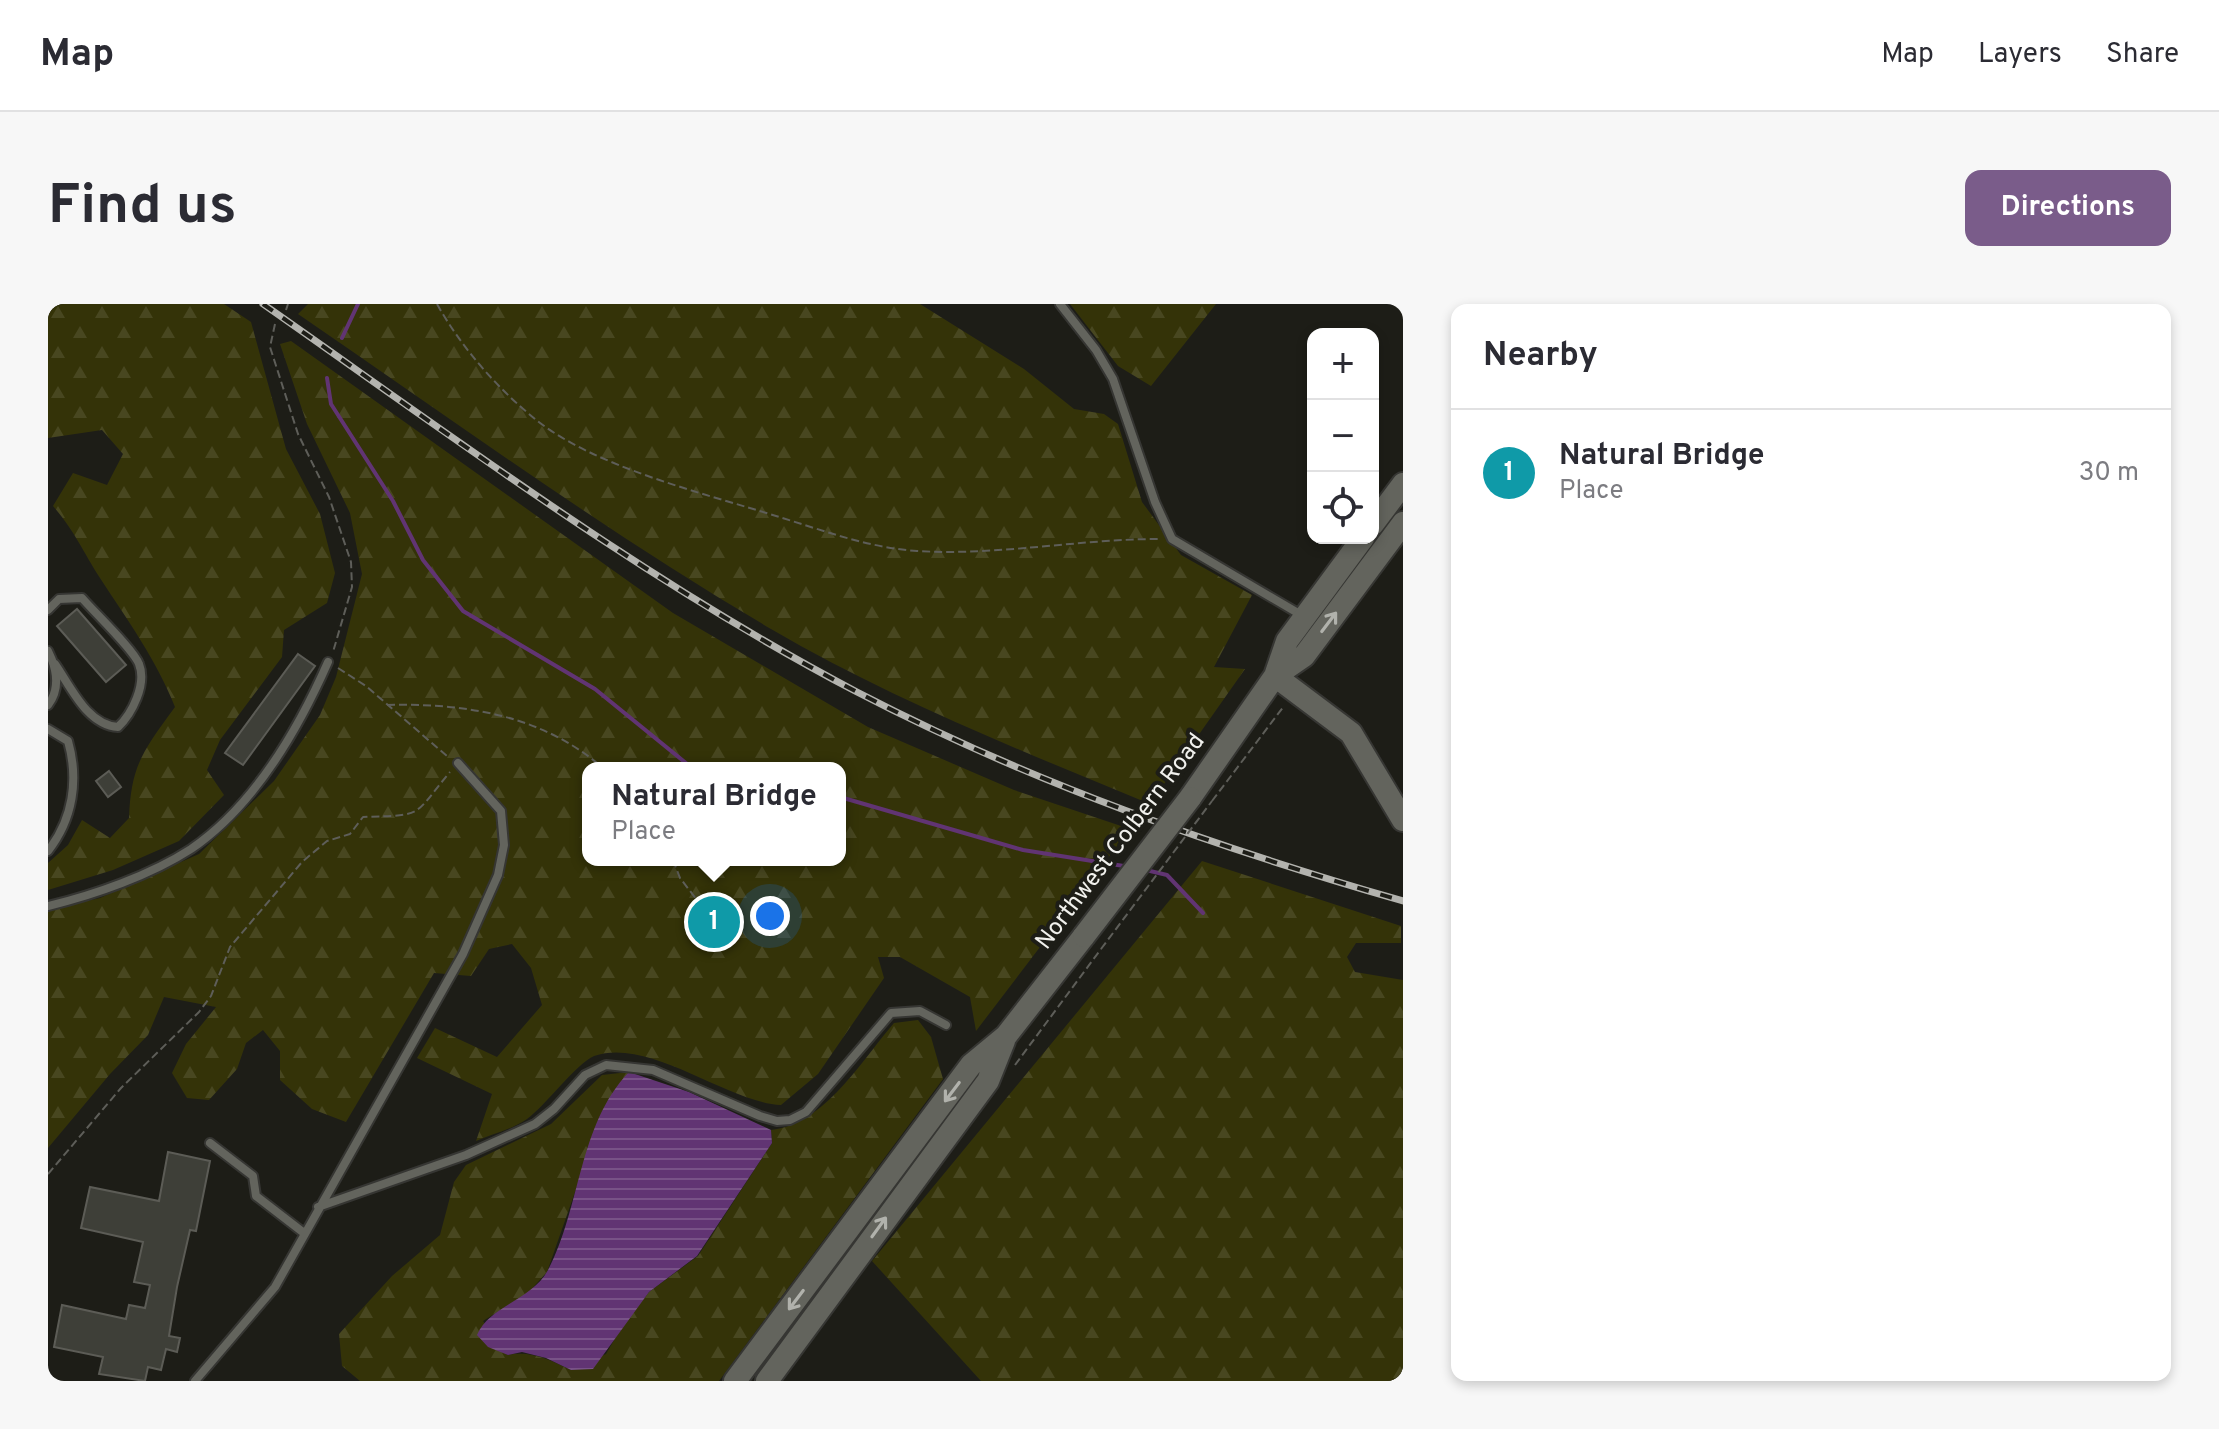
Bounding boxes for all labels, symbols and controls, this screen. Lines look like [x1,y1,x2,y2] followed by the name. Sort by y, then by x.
[40,31,114,80] text: Map
[1881,37,1934,73] text: Map
[1978,37,2062,73] text: Layers
[2106,37,2179,73] text: Share
[1965,170,2171,246] button: Directions
[48,173,237,243] text: Find us
[1307,328,1379,544] map controls
[1307,328,1379,400] button: +
[1483,335,1598,378] text: Nearby
[1307,400,1379,472] button: −
[1559,438,1765,475] text: Natural Bridge
[1504,457,1514,490] text: 1
[2079,457,2139,490] text: 30 m
[1307,472,1379,544] button: locate
[1559,475,1623,508] text: Place
[1321,611,1338,633] one-way arrow
[1030,728,1212,956] street label: Northwest Colbern Road
[582,762,846,866] popup
[611,779,817,816] text: Natural Bridge
[611,816,676,849] text: Place
[688,892,740,952] pin: 1
[750,896,790,936] your location
[943,1081,960,1102] one-way arrow
[871,1217,887,1239] one-way arrow
[787,1289,804,1310] one-way arrow

